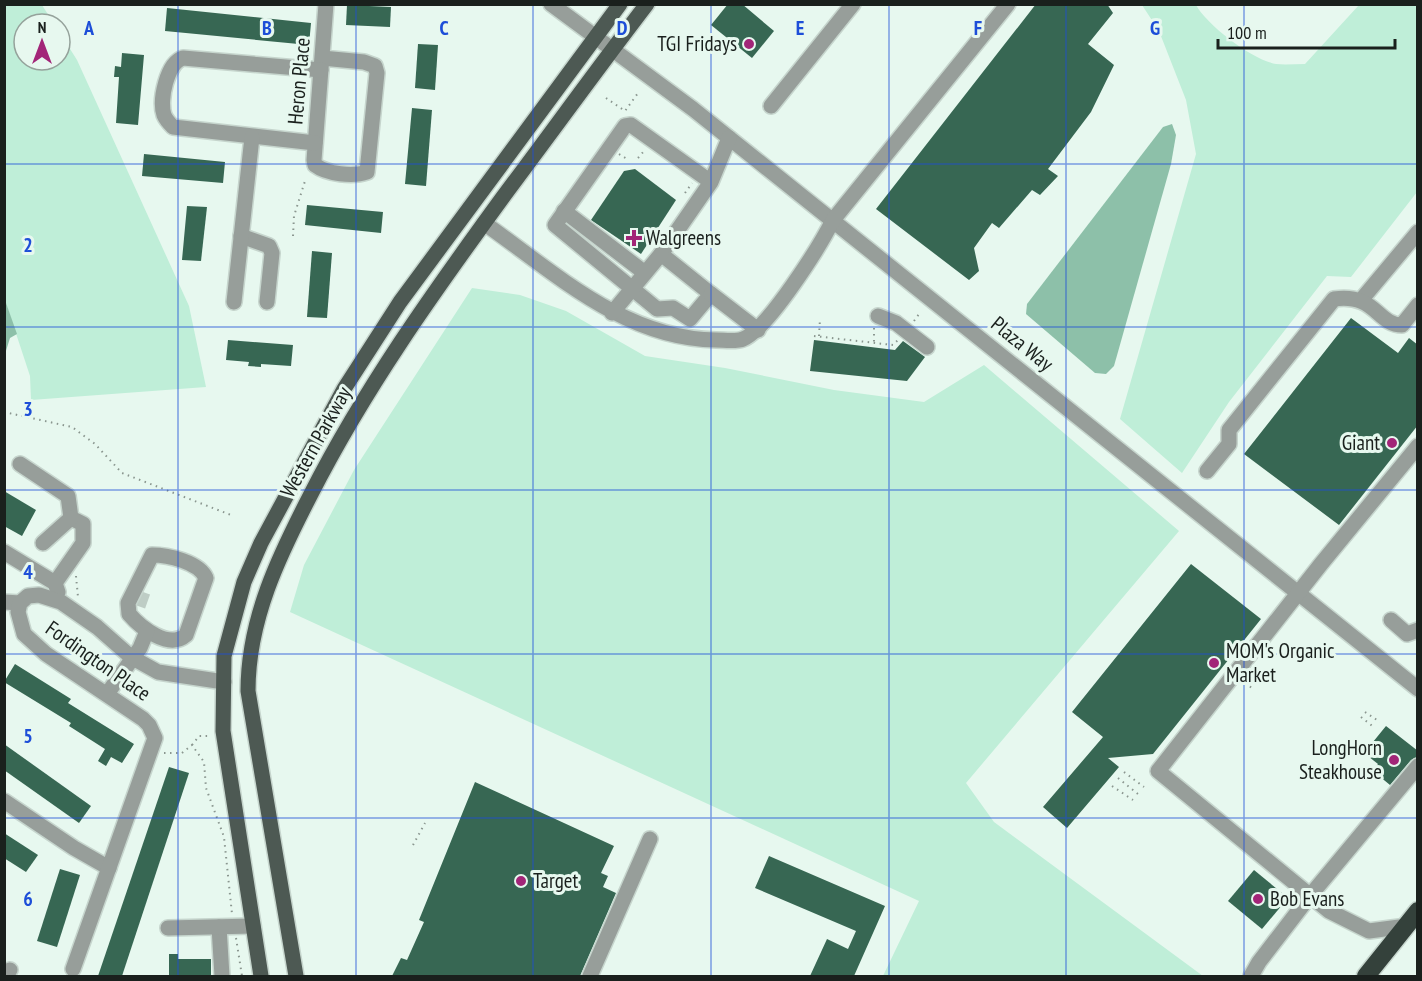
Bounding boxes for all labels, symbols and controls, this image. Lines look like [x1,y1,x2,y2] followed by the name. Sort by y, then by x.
[12,12,72,72] north arrow
[1218,12,1395,50] scale bar
[83,15,95,41] text: A
[262,15,272,41] text: B
[439,15,449,41] text: C
[617,15,628,41] text: D
[796,15,804,41] text: E
[974,15,982,41] text: F
[1150,15,1160,41] text: G
[38,17,46,37] text: N
[1227,21,1267,44] text: 100 m
[657,30,737,57] place label: TGI Fridays
[281,36,316,125] street label: Heron Place
[742,37,756,51] marker: TGI Fridays
[646,224,721,251] place label: Walgreens
[627,231,641,245] marker: Walgreens
[23,232,33,258] text: 2
[986,310,1059,377] street label: Plaza Way
[274,381,357,502] street label: Western Parkway
[23,396,33,422] text: 3
[1342,429,1380,456] place label: Giant
[1385,436,1399,450] marker: Giant
[23,559,33,585] text: 4
[40,614,156,707] street label: Fordington Place
[1226,637,1335,688] place label: MOM's Organic Market
[1207,656,1221,670] marker: MOM's Organic Market
[23,723,33,749] text: 5
[1299,734,1382,785] place label: LongHorn Steakhouse
[1387,753,1401,767] marker: LongHorn Steakhouse
[533,867,579,894] place label: Target
[514,874,528,888] marker: Target
[1270,885,1344,912] place label: Bob Evans
[23,886,33,912] text: 6
[1251,892,1265,906] marker: Bob Evans

